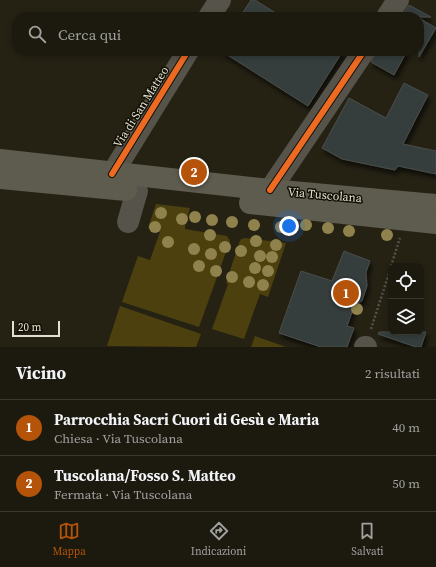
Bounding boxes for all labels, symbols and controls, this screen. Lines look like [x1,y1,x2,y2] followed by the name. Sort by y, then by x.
[12,12,424,56] search box
[26,23,48,45] icon: search
[58,24,121,45] text: Cerca qui
[110,63,173,151] street label: Via di San Matteo
[181,157,207,187] pin: 2
[287,184,364,206] street label: Via Tuscolana
[279,216,299,236] your location
[388,263,424,335] map controls
[388,263,424,299] button: locate
[333,278,359,308] pin: 1
[388,299,424,335] button: layers
[12,319,60,338] scale bar
[18,320,41,335] text: 20 m
[16,361,66,385] text: Vicino
[365,365,420,382] text: 2 risultati
[54,409,319,430] text: Parrocchia Sacri Cuori di Gesù e Maria
[25,419,33,436] text: 1
[392,419,420,436] text: 40 m
[54,430,183,447] text: Chiesa · Via Tuscolana
[54,465,236,486] text: Tuscolana/Fosso S. Matteo
[25,475,33,492] text: 2
[392,475,420,492] text: 50 m
[54,486,192,503] text: Fermata · Via Tuscolana
[52,520,86,559] tab: Mappa
[191,520,246,559] tab: Indicazioni
[351,520,384,559] tab: Salvati

